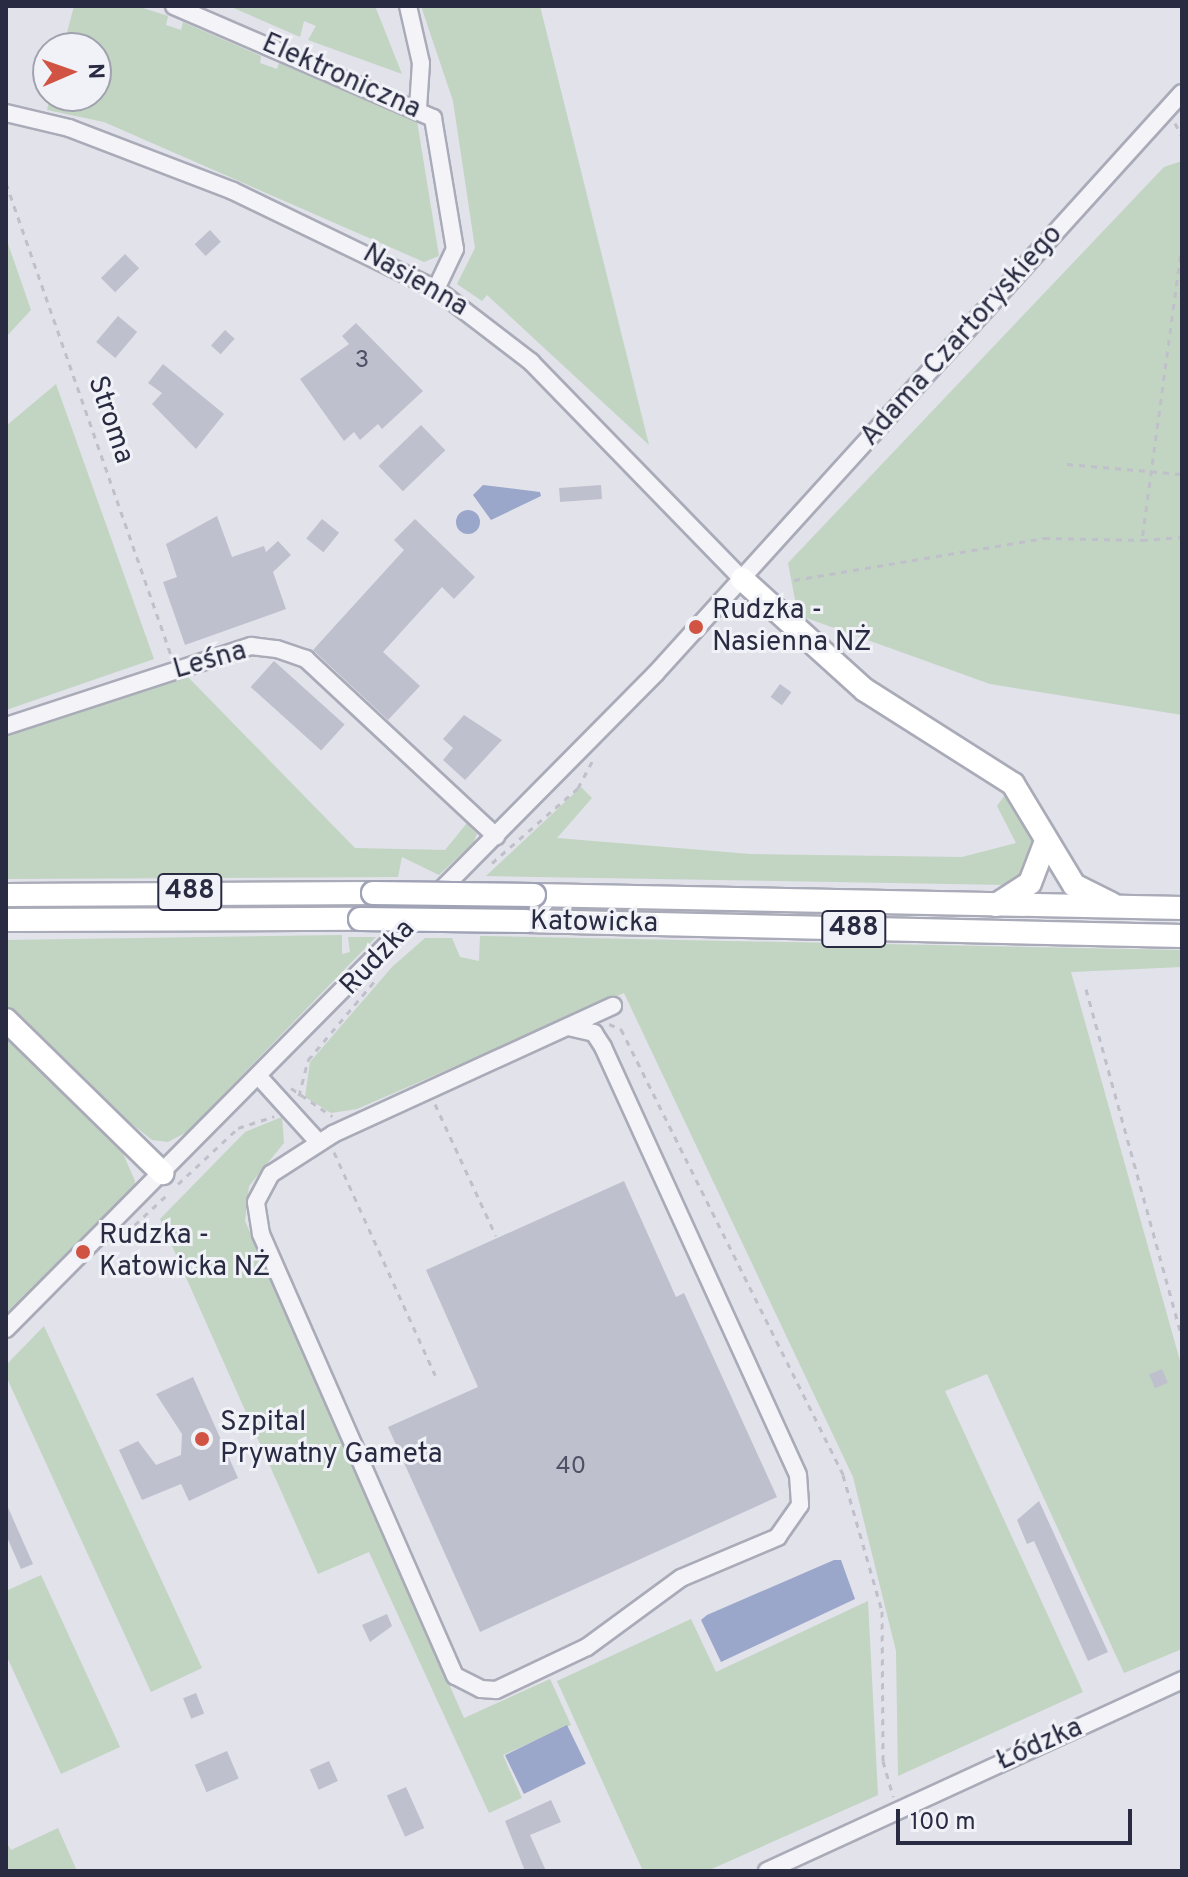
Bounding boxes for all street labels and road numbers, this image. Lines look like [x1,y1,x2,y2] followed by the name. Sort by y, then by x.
[256,27,426,127] street label: Elektroniczna
[854,218,1070,454] street label: Adama Czartoryskiego
[356,237,474,325] street label: Nasienna
[79,372,141,468] street label: Stroma
[170,635,250,687] street label: Leśna
[156,870,224,914] road number: 488
[530,905,658,941] street label: Katowicka
[820,907,888,951] road number: 488
[334,913,422,1003] street label: Rudzka
[992,1711,1088,1779] street label: Łódzka

